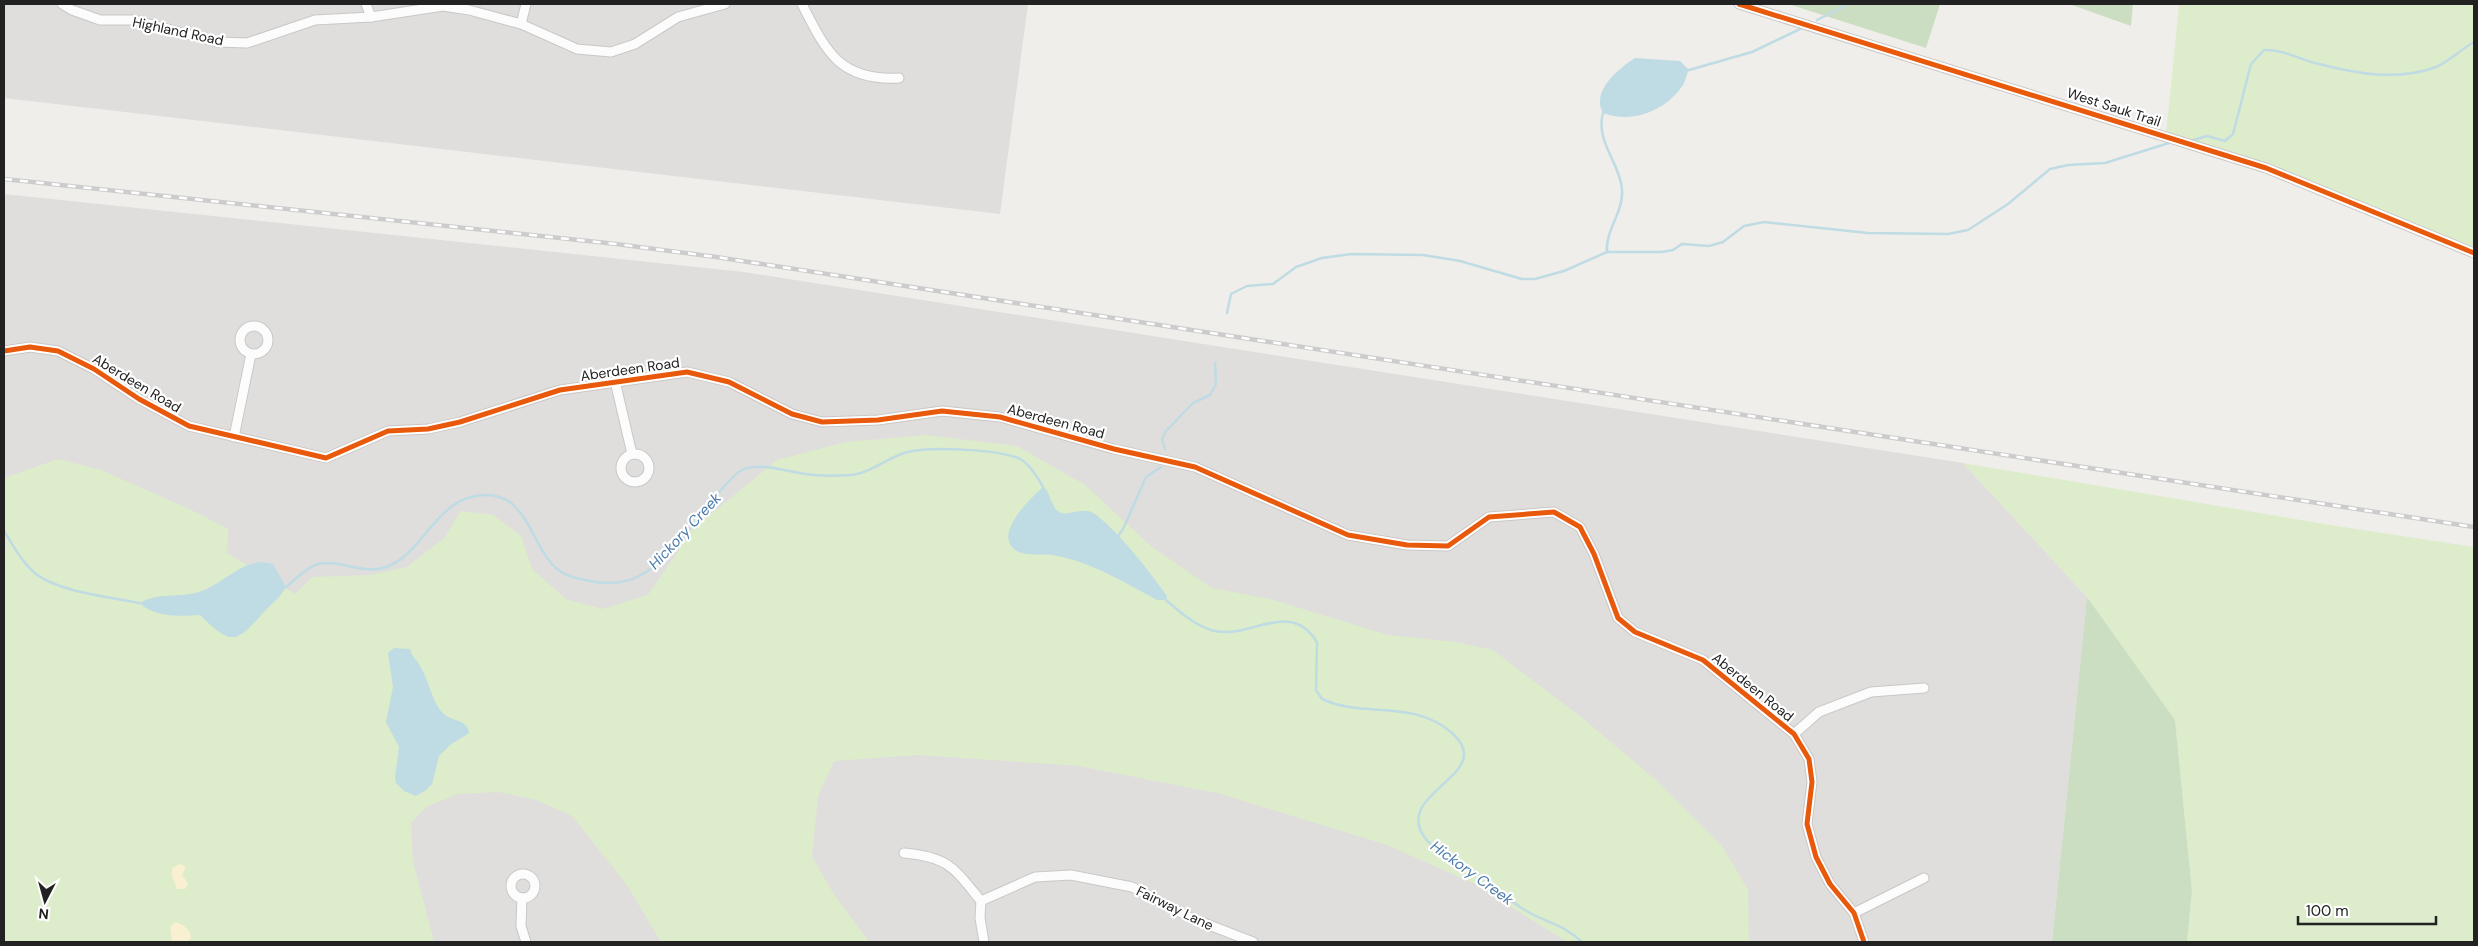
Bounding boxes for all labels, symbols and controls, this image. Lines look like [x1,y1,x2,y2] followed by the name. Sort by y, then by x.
[131,13,225,49] street label: Highland Road
[2065,83,2163,131] street label: West Sauk Trail
[90,350,184,416] street label: Aberdeen Road
[579,353,681,385] street label: Aberdeen Road
[1005,399,1107,443] street label: Aberdeen Road
[644,488,726,574] water label: Hickory Creek
[1708,649,1798,725] street label: Aberdeen Road
[1427,836,1518,910] water label: Hickory Creek
[20,876,70,926] north arrow
[1134,882,1217,934] street label: Fairway Lane
[2298,894,2436,926] scale bar
[2306,901,2349,921] text: 100 m
[38,904,50,923] text: N

